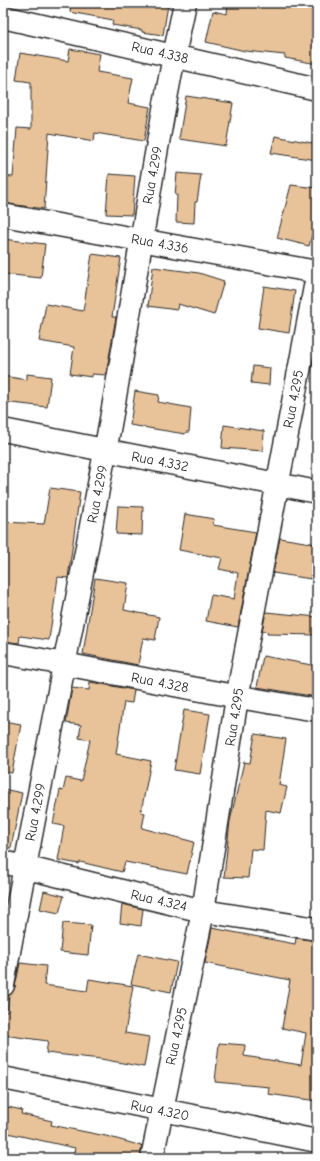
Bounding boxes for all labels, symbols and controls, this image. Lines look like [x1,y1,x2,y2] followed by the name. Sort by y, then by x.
[130,38,190,67] street label: Rua 4.338
[139,145,166,205] street label: Rua 4.299
[130,230,190,257] street label: Rua 4.336
[280,369,307,430] street label: Rua 4.295
[130,448,190,475] street label: Rua 4.332
[84,464,111,524] street label: Rua 4.299
[130,669,190,696] street label: Rua 4.328
[222,687,247,747] street label: Rua 4.295
[22,782,49,842] street label: Rua 4.299
[129,886,189,915] street label: Rua 4.324
[162,1006,191,1067] street label: Rua 4.295
[129,1096,191,1124] street label: Rua 4.320

